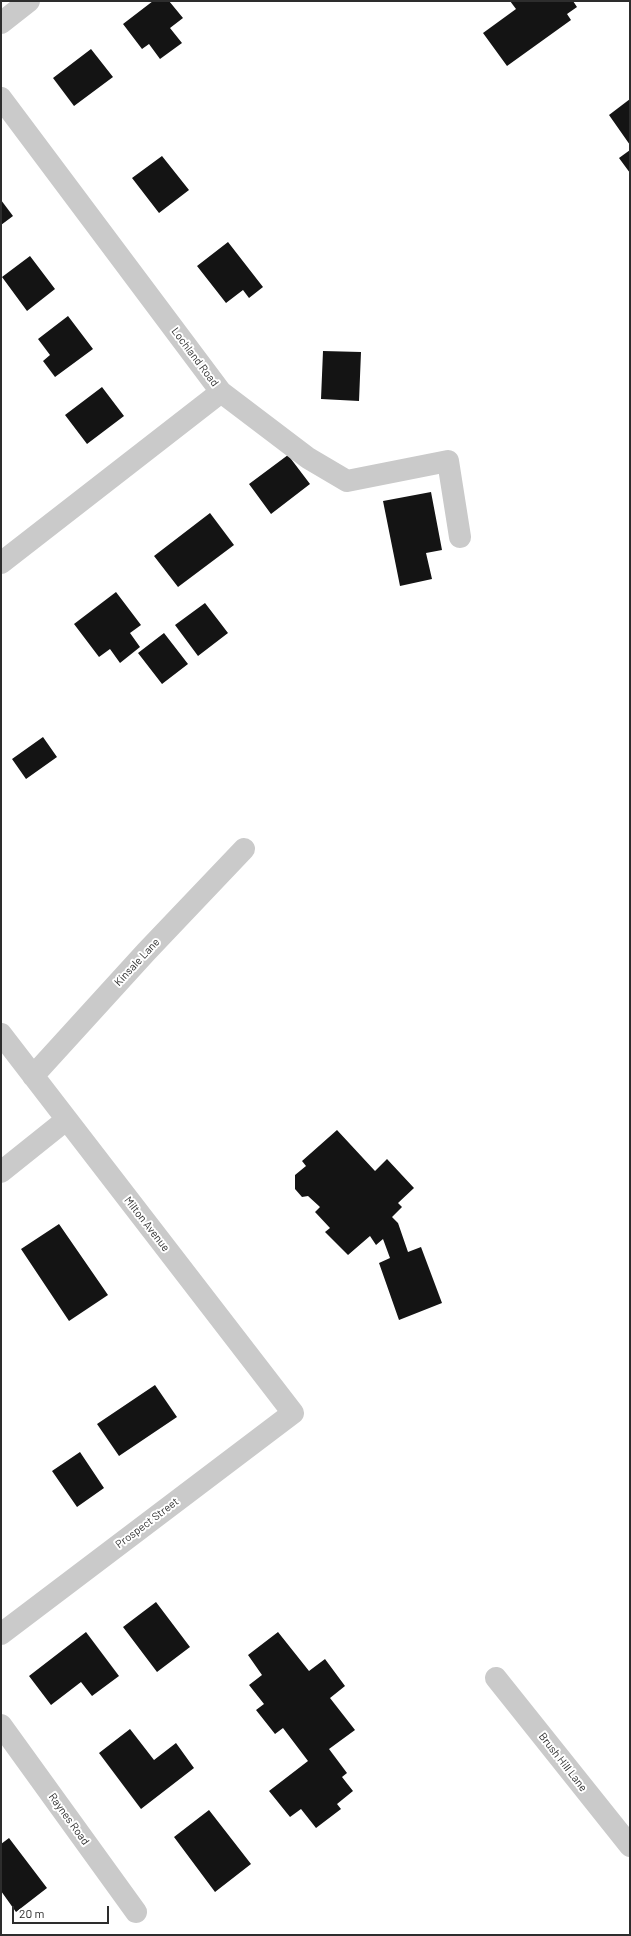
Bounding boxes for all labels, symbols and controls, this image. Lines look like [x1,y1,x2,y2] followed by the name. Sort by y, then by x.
[169,325,221,389] street label: Lochland Road
[112,935,162,989] street label: Kinsale Lane
[121,1194,173,1254] street label: Milton Avenue
[113,1495,181,1551] street label: Prospect Street
[536,1730,590,1794] street label: Brush Hill Lane
[46,1791,92,1847] street label: Raynes Road
[14,1898,111,1924] scale bar
[19,1906,45,1920] text: 20 m

